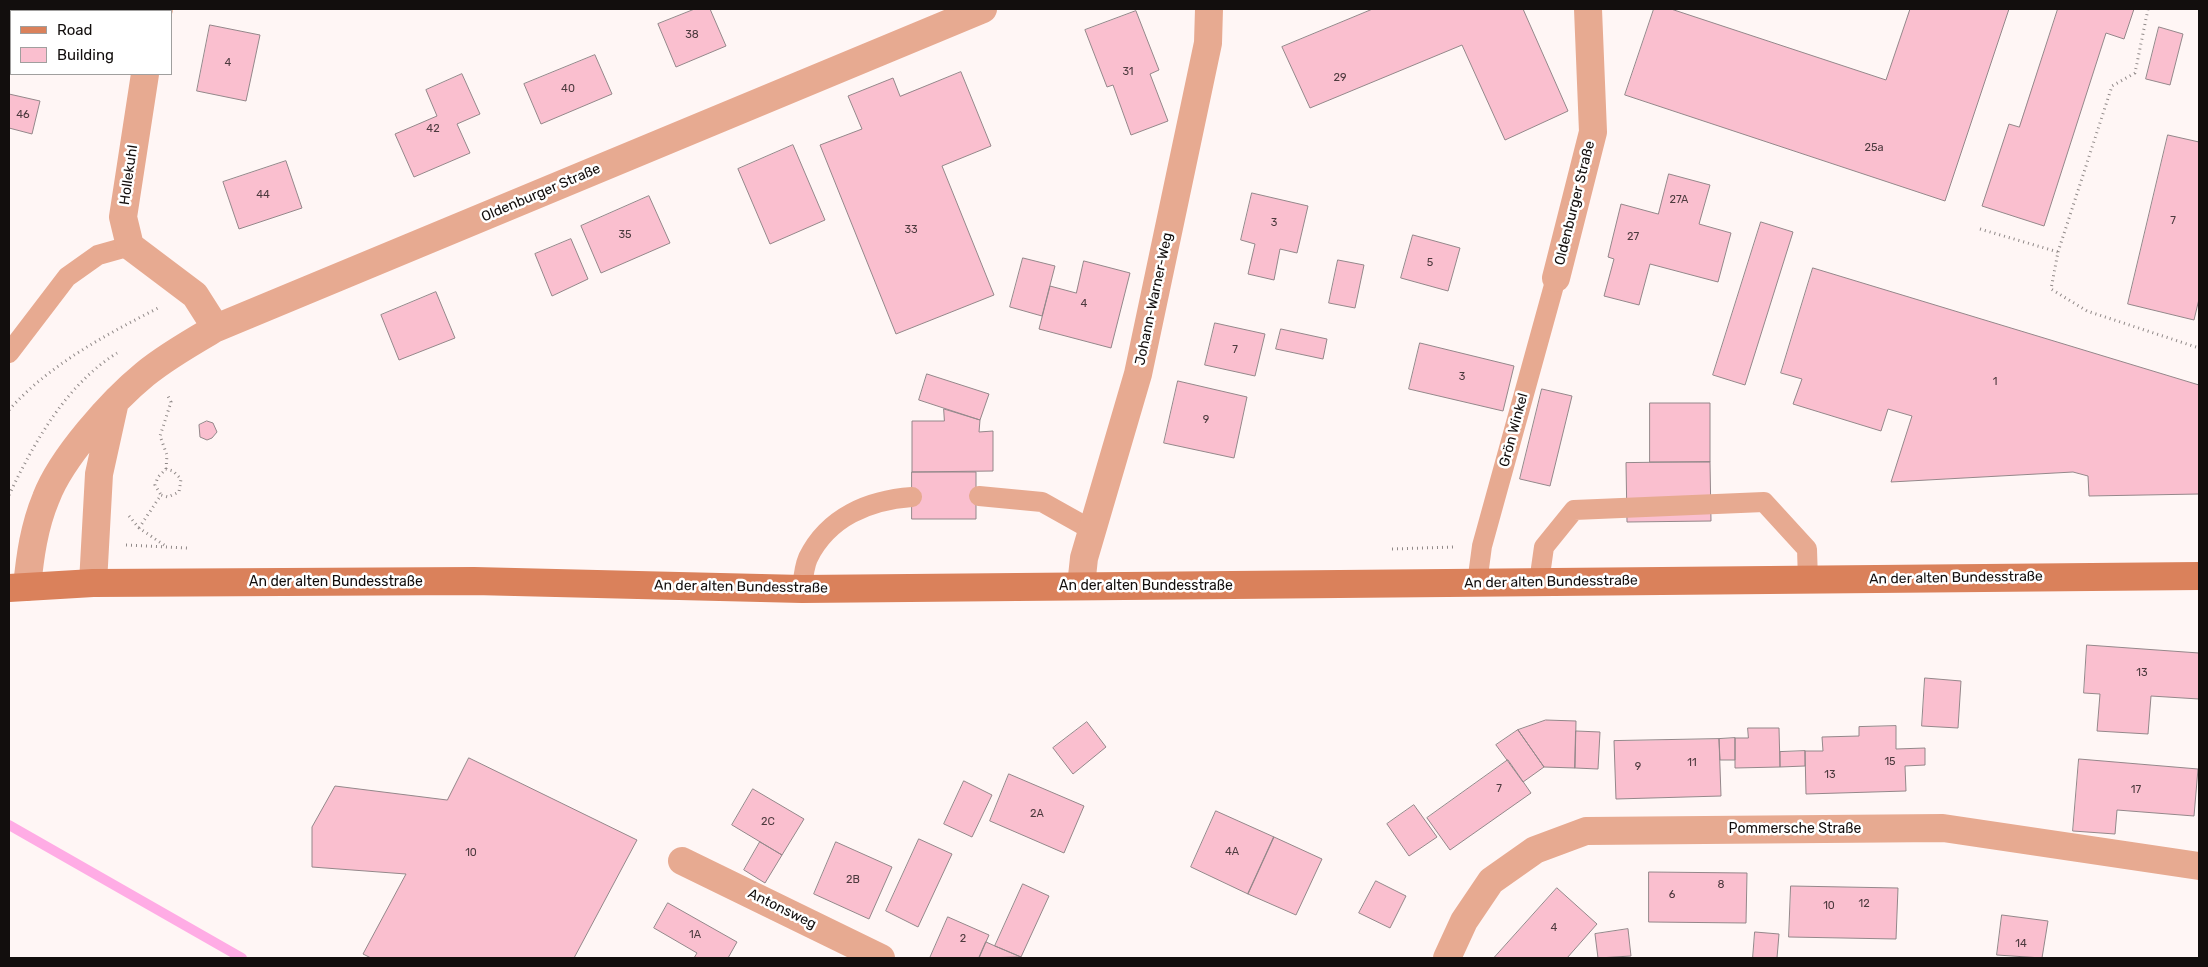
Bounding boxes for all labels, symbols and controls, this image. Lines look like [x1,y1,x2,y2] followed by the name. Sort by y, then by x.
[10,10,172,75] legend
[57,21,93,39] text: Road
[685,28,699,42] house number: 38
[57,46,114,64] text: Building
[225,56,231,70] house number: 4
[1122,65,1134,79] house number: 31
[1334,71,1346,85] house number: 29
[561,82,575,96] house number: 40
[16,108,30,122] house number: 46
[426,122,440,136] house number: 42
[1551,139,1599,267] street label: Oldenburger Straße
[1864,141,1884,155] house number: 25a
[116,144,142,206] street label: Hollekuhl
[479,160,603,226] street label: Oldenburger Straße
[256,188,270,202] house number: 44
[1670,193,1688,207] house number: 27A
[2170,214,2176,228] house number: 7
[1271,216,1277,230] house number: 3
[904,223,918,237] house number: 33
[618,228,632,242] house number: 35
[1627,230,1639,244] house number: 27
[1132,231,1176,367] street label: Johann-Warner-Weg
[1427,256,1433,270] house number: 5
[1081,297,1087,311] house number: 4
[1232,343,1238,357] house number: 7
[1459,370,1465,384] house number: 3
[1993,375,1997,389] house number: 1
[1496,391,1532,469] street label: Grön Winkel
[1203,413,1209,427] house number: 9
[1869,568,2043,588] street label: An der alten Bundesstraße
[1464,572,1638,592] street label: An der alten Bundesstraße
[249,574,423,590] street label: An der alten Bundesstraße
[654,577,828,597] street label: An der alten Bundesstraße
[1059,578,1233,594] street label: An der alten Bundesstraße
[2136,666,2148,680] house number: 13
[1884,755,1896,769] house number: 15
[1687,756,1697,770] house number: 11
[1635,760,1641,774] house number: 9
[1824,768,1836,782] house number: 13
[1496,782,1502,796] house number: 7
[2131,783,2141,797] house number: 17
[1030,807,1044,821] house number: 2A
[761,815,775,829] house number: 2C
[1729,821,1861,837] street label: Pommersche Straße
[1225,845,1239,859] house number: 4A
[465,846,477,860] house number: 10
[846,873,860,887] house number: 2B
[1718,878,1724,892] house number: 8
[745,885,819,933] street label: Antonsweg
[1669,888,1675,902] house number: 6
[1858,897,1870,911] house number: 12
[1823,899,1835,913] house number: 10
[1551,921,1557,935] house number: 4
[689,928,701,942] house number: 1A
[960,932,966,946] house number: 2
[2015,937,2027,951] house number: 14

